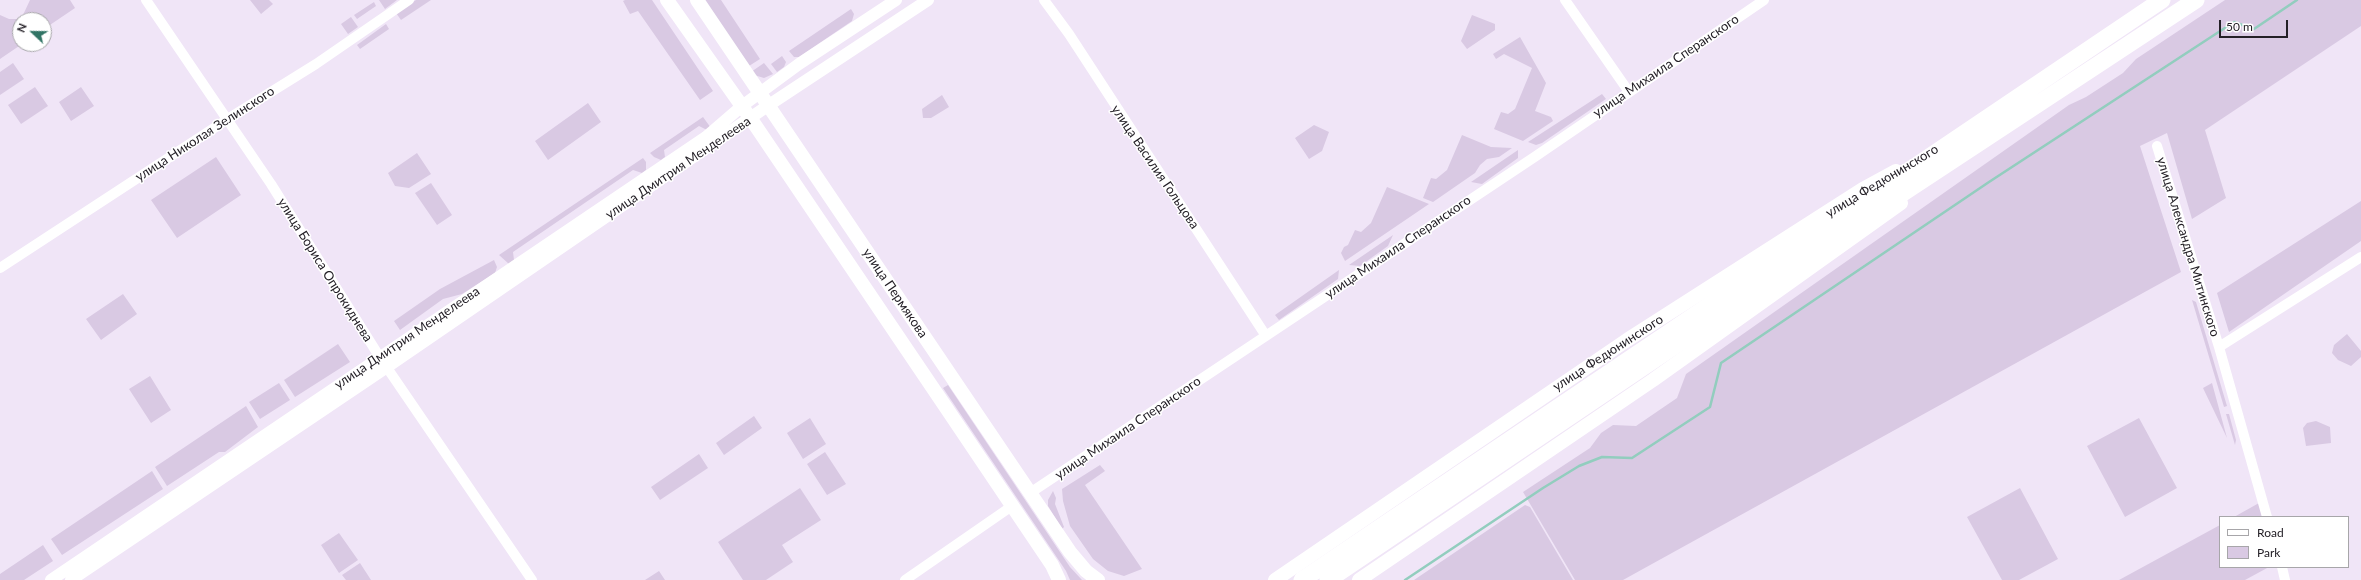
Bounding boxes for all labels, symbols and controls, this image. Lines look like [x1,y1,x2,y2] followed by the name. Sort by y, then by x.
[1590,11,1742,121] street label: улица Михаила Сперанского
[12,12,52,52] north arrow
[2221,12,2290,38] scale bar
[2226,19,2253,34] text: 50 m
[14,21,29,34] text: N
[133,83,277,185] street label: улица Николая Зелинского
[1108,102,1202,232] street label: улица Василия Гольцова
[602,114,754,222] street label: улица Дмитрия Менделеева
[1823,141,1941,221] street label: улица Федюнинского
[2153,155,2223,339] street label: улица Александра Митинского
[1322,192,1474,302] street label: улица Михаила Сперанского
[274,195,376,345] street label: улица Бориса Опрокиднева
[859,245,931,341] street label: улица Пермякова
[331,284,483,392] street label: улица Дмитрия Менделеева
[1550,311,1666,395] street label: улица Федюнинского
[1052,373,1204,483] street label: улица Михаила Сперанского
[2219,516,2349,568] legend
[2257,525,2284,540] text: Road
[2257,545,2280,560] text: Park

